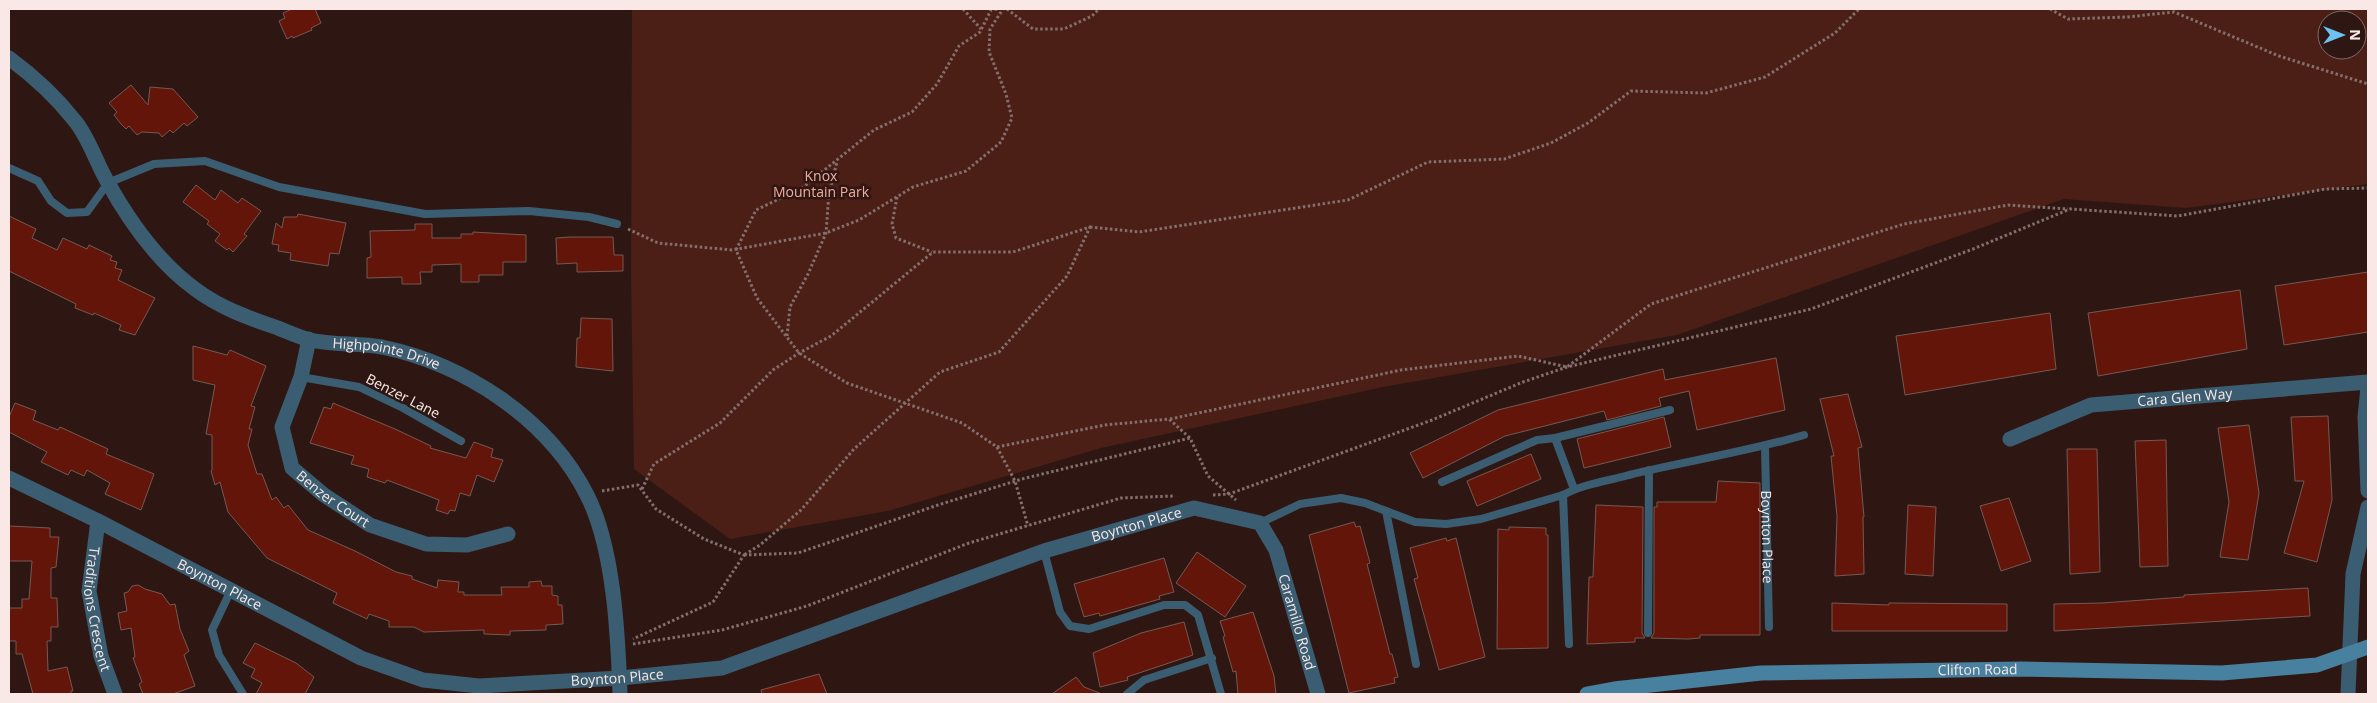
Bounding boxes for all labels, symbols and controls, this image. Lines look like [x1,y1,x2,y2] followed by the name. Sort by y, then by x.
[2317,10,2367,60] north arrow
[2346,29,2365,41] text: N
[773,166,870,201] park label: Knox Mountain Park
[332,333,443,373] street label: Highpointe Drive
[363,369,444,422] street label: Benzer Lane
[2136,383,2234,410] street label: Cara Glen Way
[293,466,373,531] street label: Benzer Court
[1757,490,1778,584] street label: Boynton Place
[1089,502,1184,546] street label: Boynton Place
[80,545,116,674] street label: Traditions Crescent
[174,554,266,614] street label: Boynton Place
[1274,572,1321,672] street label: Caramillo Road
[1938,659,2018,679] street label: Clifton Road
[570,664,665,690] street label: Boynton Place

